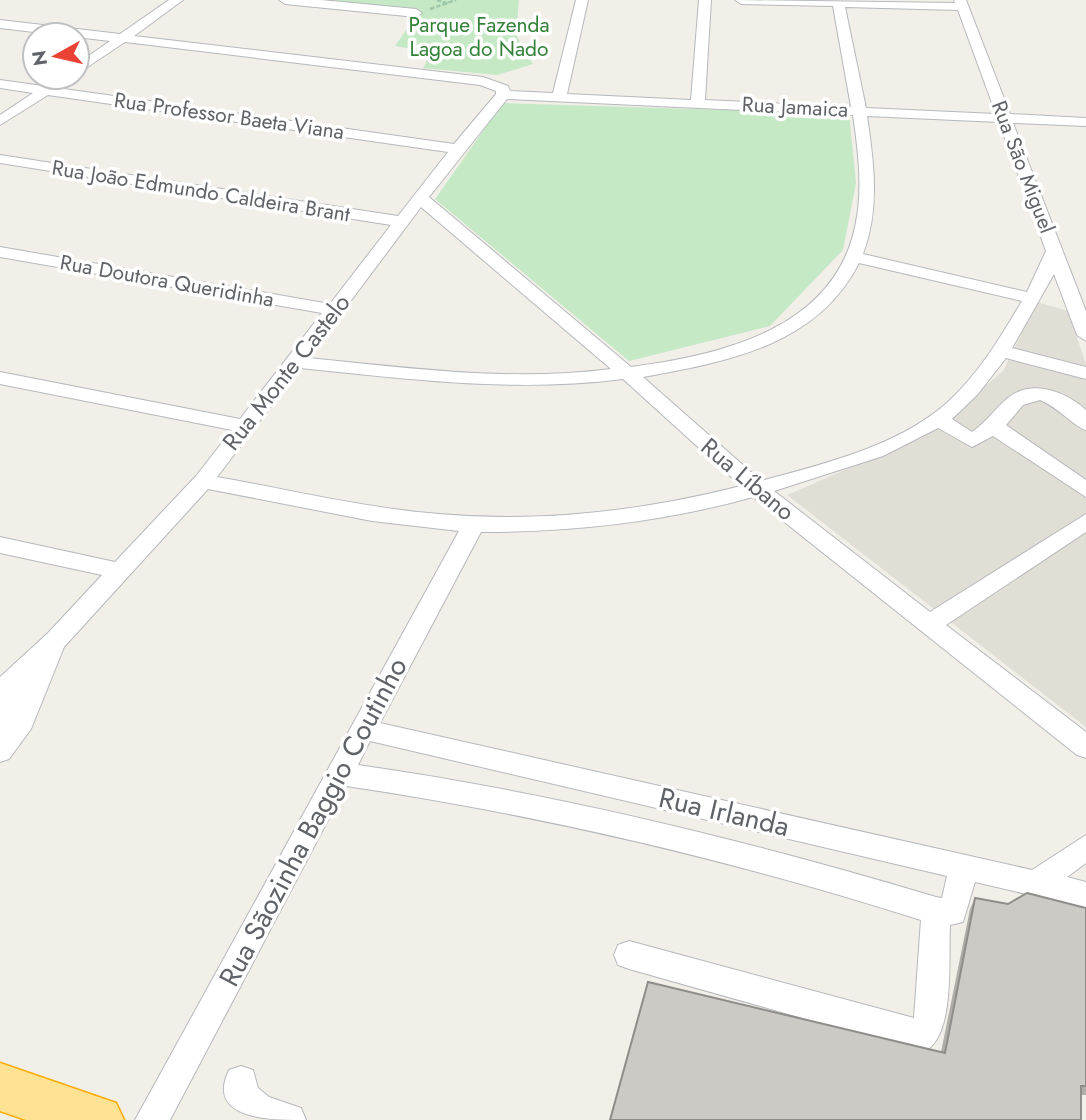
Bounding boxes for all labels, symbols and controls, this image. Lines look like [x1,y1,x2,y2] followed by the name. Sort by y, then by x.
[408,10,550,64] park label: Parque Fazenda Lagoa do Nado
[21,21,91,91] north arrow
[25,49,54,68] text: N
[112,85,346,147] street label: Rua Professor Baeta Viana
[741,89,849,125] street label: Rua Jamaica
[984,96,1062,238] street label: Rua São Miguel
[50,153,352,229] street label: Rua João Edmundo Caldeira Brant
[58,247,276,315] street label: Rua Doutora Queridinha
[214,287,358,457] street label: Rua Monte Castelo
[694,429,802,529] street label: Rua Líbano
[209,650,417,994] street label: Rua Sãozinha Baggio Coutinho
[655,777,793,847] street label: Rua Irlanda

